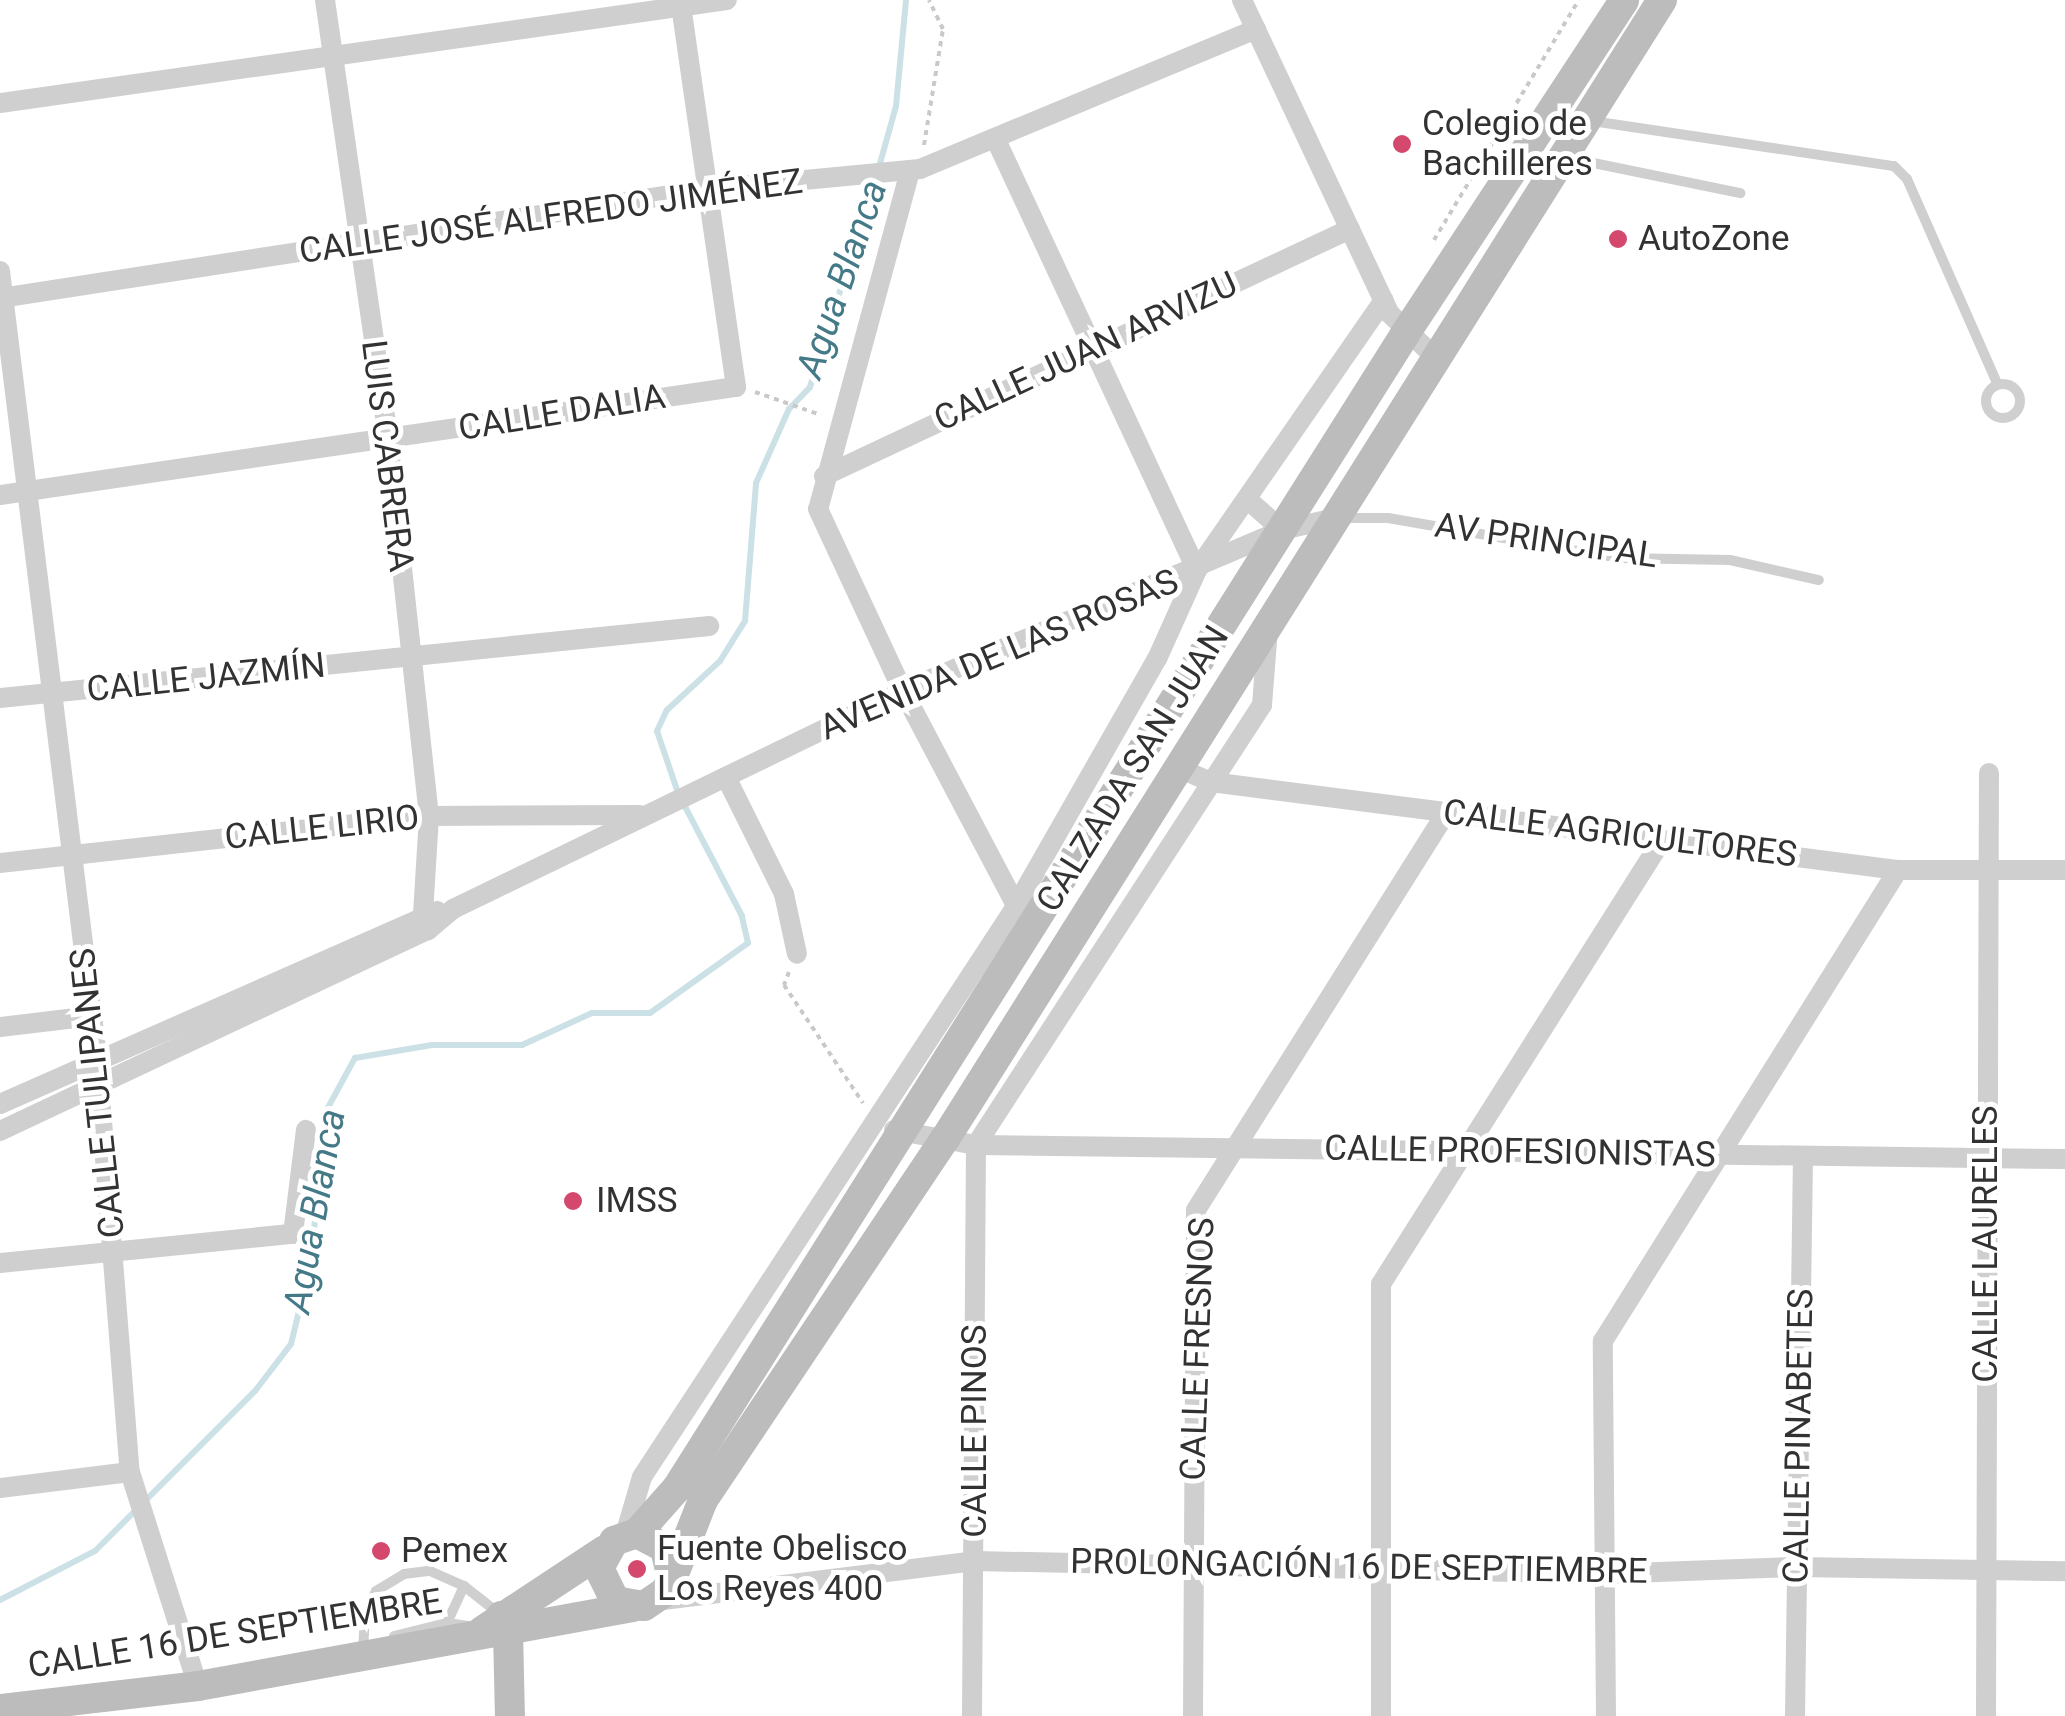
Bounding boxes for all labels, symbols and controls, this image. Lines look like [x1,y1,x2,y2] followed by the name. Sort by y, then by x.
[1422,103,1593,185] place label: Colegio de Bachilleres
[1391,133,1413,155] marker: Colegio de Bachilleres
[297,161,805,273] street label: CALLE JOSÉ ALFREDO JIMÉNEZ
[787,174,897,384] water label: Agua Blanca
[1638,218,1789,260] place label: AutoZone
[1607,228,1629,250] marker: AutoZone
[928,263,1244,441] street label: CALLE JUAN ARVIZU
[352,338,422,574] street label: LUIS CABRERA
[456,376,668,450] street label: CALLE DALIA
[1432,505,1660,577] street label: AV PRINCIPAL
[814,560,1184,750] street label: AVENIDA DE LAS ROSAS
[1028,618,1238,920] street label: CALZADA SAN JUAN
[85,645,327,711] street label: CALLE JAZMÍN
[1441,791,1799,877] street label: CALLE AGRICULTORES
[223,797,421,859] street label: CALLE LIRIO
[62,946,134,1240] street label: CALLE TULIPANES
[1965,1105,2007,1383] street label: CALLE LAURELES
[275,1106,355,1316] water label: Agua Blanca
[1324,1128,1716,1176] street label: CALLE PROFESIONISTAS
[596,1180,678,1222] place label: IMSS
[560,1188,586,1214] marker: IMSS
[1172,1217,1224,1481] street label: CALLE FRESNOS
[1775,1288,1823,1584] street label: CALLE PINABETES
[954,1324,996,1538] street label: CALLE PINOS
[657,1528,908,1610] place label: Fuente Obelisco Los Reyes 400
[401,1530,508,1572] place label: Pemex
[370,1540,392,1562] marker: Pemex
[1070,1541,1648,1593] street label: PROLONGACIÓN 16 DE SEPTIEMBRE
[626,1558,648,1580] marker: Fuente Obelisco Los Reyes 400
[25,1581,445,1687] street label: CALLE 16 DE SEPTIEMBRE

